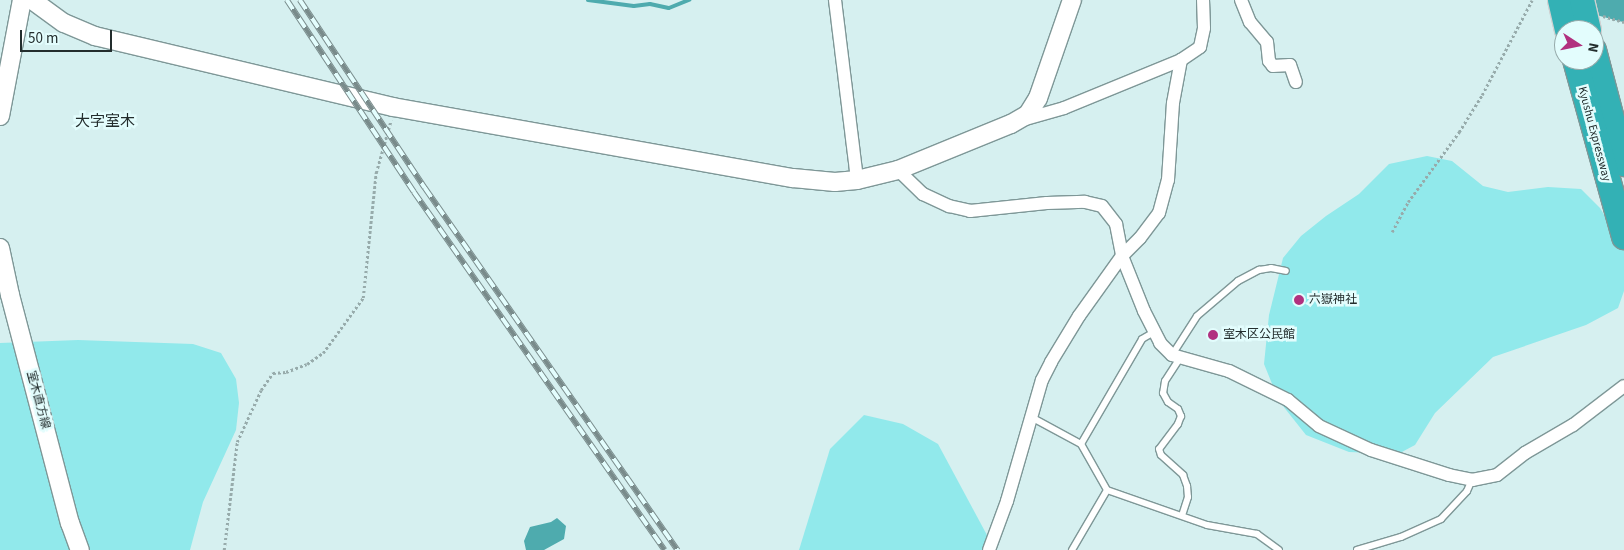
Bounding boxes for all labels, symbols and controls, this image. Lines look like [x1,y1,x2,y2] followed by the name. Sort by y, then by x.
[22,20,115,52] scale bar
[1554,20,1604,70] north arrow
[28,28,58,49] text: 50 m
[1582,41,1603,54] text: N
[1574,85,1614,183] street label: Kyushu Expressway
[75,113,135,131] district label: 大字室木
[1309,293,1357,307] place label: 六嶽神社
[1293,294,1305,306] marker: 六嶽神社
[1223,328,1295,342] place label: 室木区公民館
[1207,329,1219,341] marker: 室木区公民館
[23,369,53,431] street label: 室木直方線

